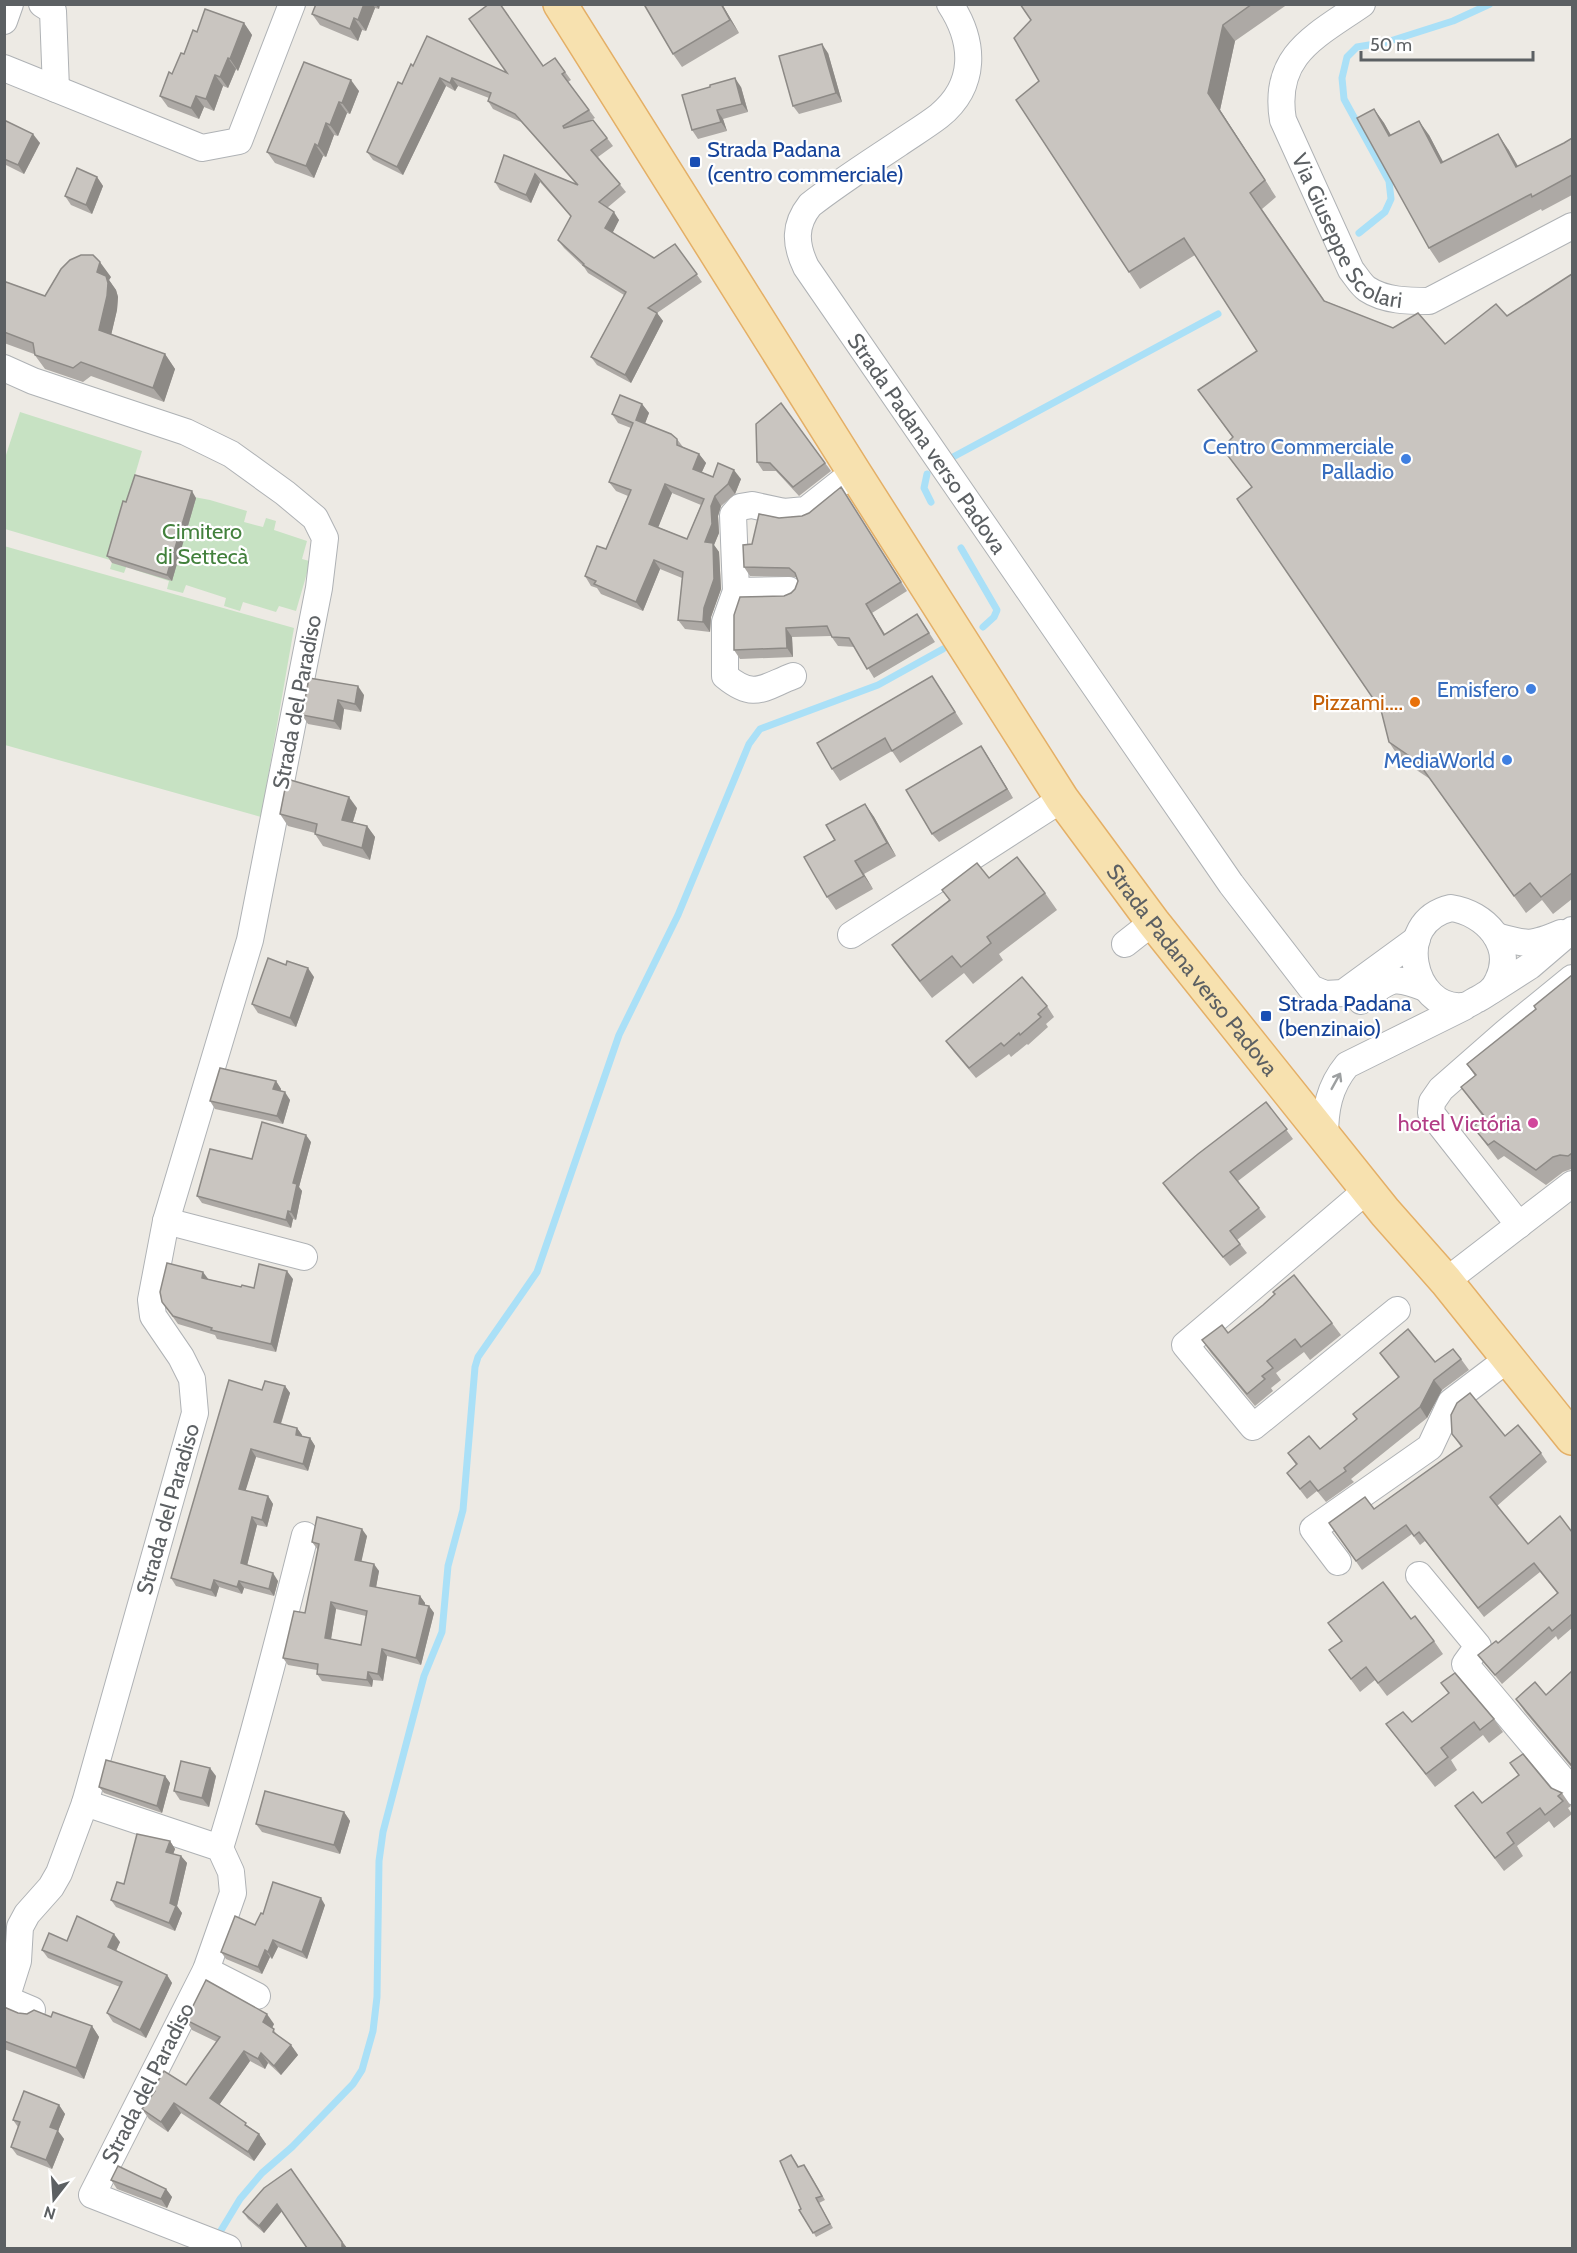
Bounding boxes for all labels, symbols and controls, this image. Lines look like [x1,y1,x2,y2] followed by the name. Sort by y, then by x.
[1361,24,1534,62] scale bar
[1370,34,1412,56] text: 50 m
[707,136,904,188] place label: Strada Padana (centro commerciale)
[1286,149,1404,313] street label: Via Giuseppe Scolari
[688,155,702,169] marker: Strada Padana (centro commerciale)
[842,328,1013,559] street label: Strada Padana verso Padova
[1203,433,1394,485] place label: Centro Commerciale Palladio
[1399,452,1413,466] marker: Centro Commerciale Palladio
[156,518,249,570] park label: Cimitero di Settecà
[267,613,327,791] street label: Strada del Paradiso
[1437,676,1519,703] place label: Emisfero
[1524,682,1538,696] marker: Emisfero
[1312,689,1403,716] place label: Pizzami....
[1408,695,1422,709] marker: Pizzami....
[1383,747,1495,774] place label: MediaWorld
[1500,753,1514,767] marker: MediaWorld
[1101,858,1284,1081] street label: Strada Padana verso Padova
[1278,990,1412,1042] place label: Strada Padana (benzinaio)
[1259,1009,1273,1023] marker: Strada Padana (benzinaio)
[1330,1073,1342,1090] one-way arrow
[1398,1110,1521,1137] place label: hotel Victória
[1526,1116,1540,1130] marker: hotel Victória
[131,1420,205,1598] street label: Strada del Paradiso
[96,1998,200,2168] street label: Strada del Paradiso
[24,2169,84,2229] north arrow
[42,2202,58,2224] text: N

